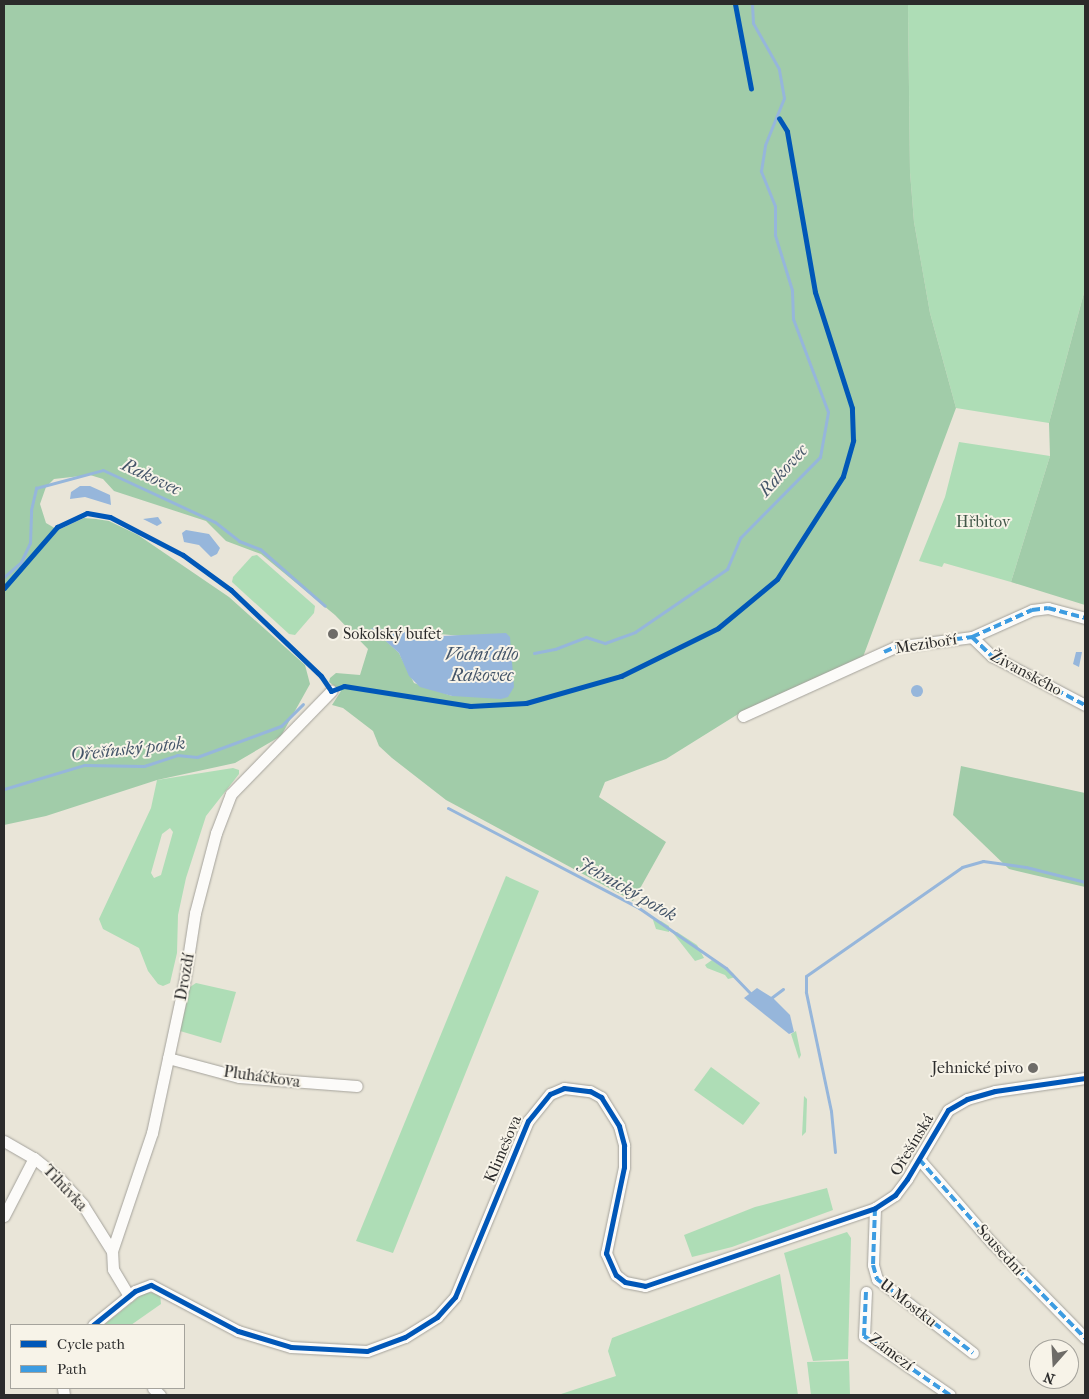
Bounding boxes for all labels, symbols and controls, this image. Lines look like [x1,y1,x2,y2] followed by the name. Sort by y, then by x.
[755,440,813,502] water label: Rakovec
[118,455,184,501] water label: Rakovec
[956,512,1010,532] park label: Hřbitov
[343,624,442,644] place label: Sokolský bufet
[327,628,339,640] marker: Sokolský bufet
[894,630,958,658] street label: Meziboří
[445,645,519,688] water label: Vodní dílo Rakovec
[987,646,1065,700] street label: Živanského
[70,733,186,767] water label: Ořešínský potok
[574,853,680,927] water label: Jehnický potok
[171,952,199,1002] street label: Drozdí
[931,1058,1023,1078] place label: Jehnické pivo
[222,1062,302,1092] street label: Pluháčkova
[1027,1062,1039,1074] marker: Jehnické pivo
[886,1111,938,1179] street label: Ořešínská
[480,1113,526,1185] street label: Klimešova
[39,1161,91,1215] street label: Tihůvka
[972,1221,1028,1279] street label: Sousední
[876,1275,940,1331] street label: U Mostku
[10,1324,185,1389] legend
[865,1329,917,1375] street label: Zámezí
[57,1335,125,1353] text: Cycle path
[1029,1339,1079,1389] north arrow
[57,1360,87,1378] text: Path
[1041,1368,1057,1387] text: N

